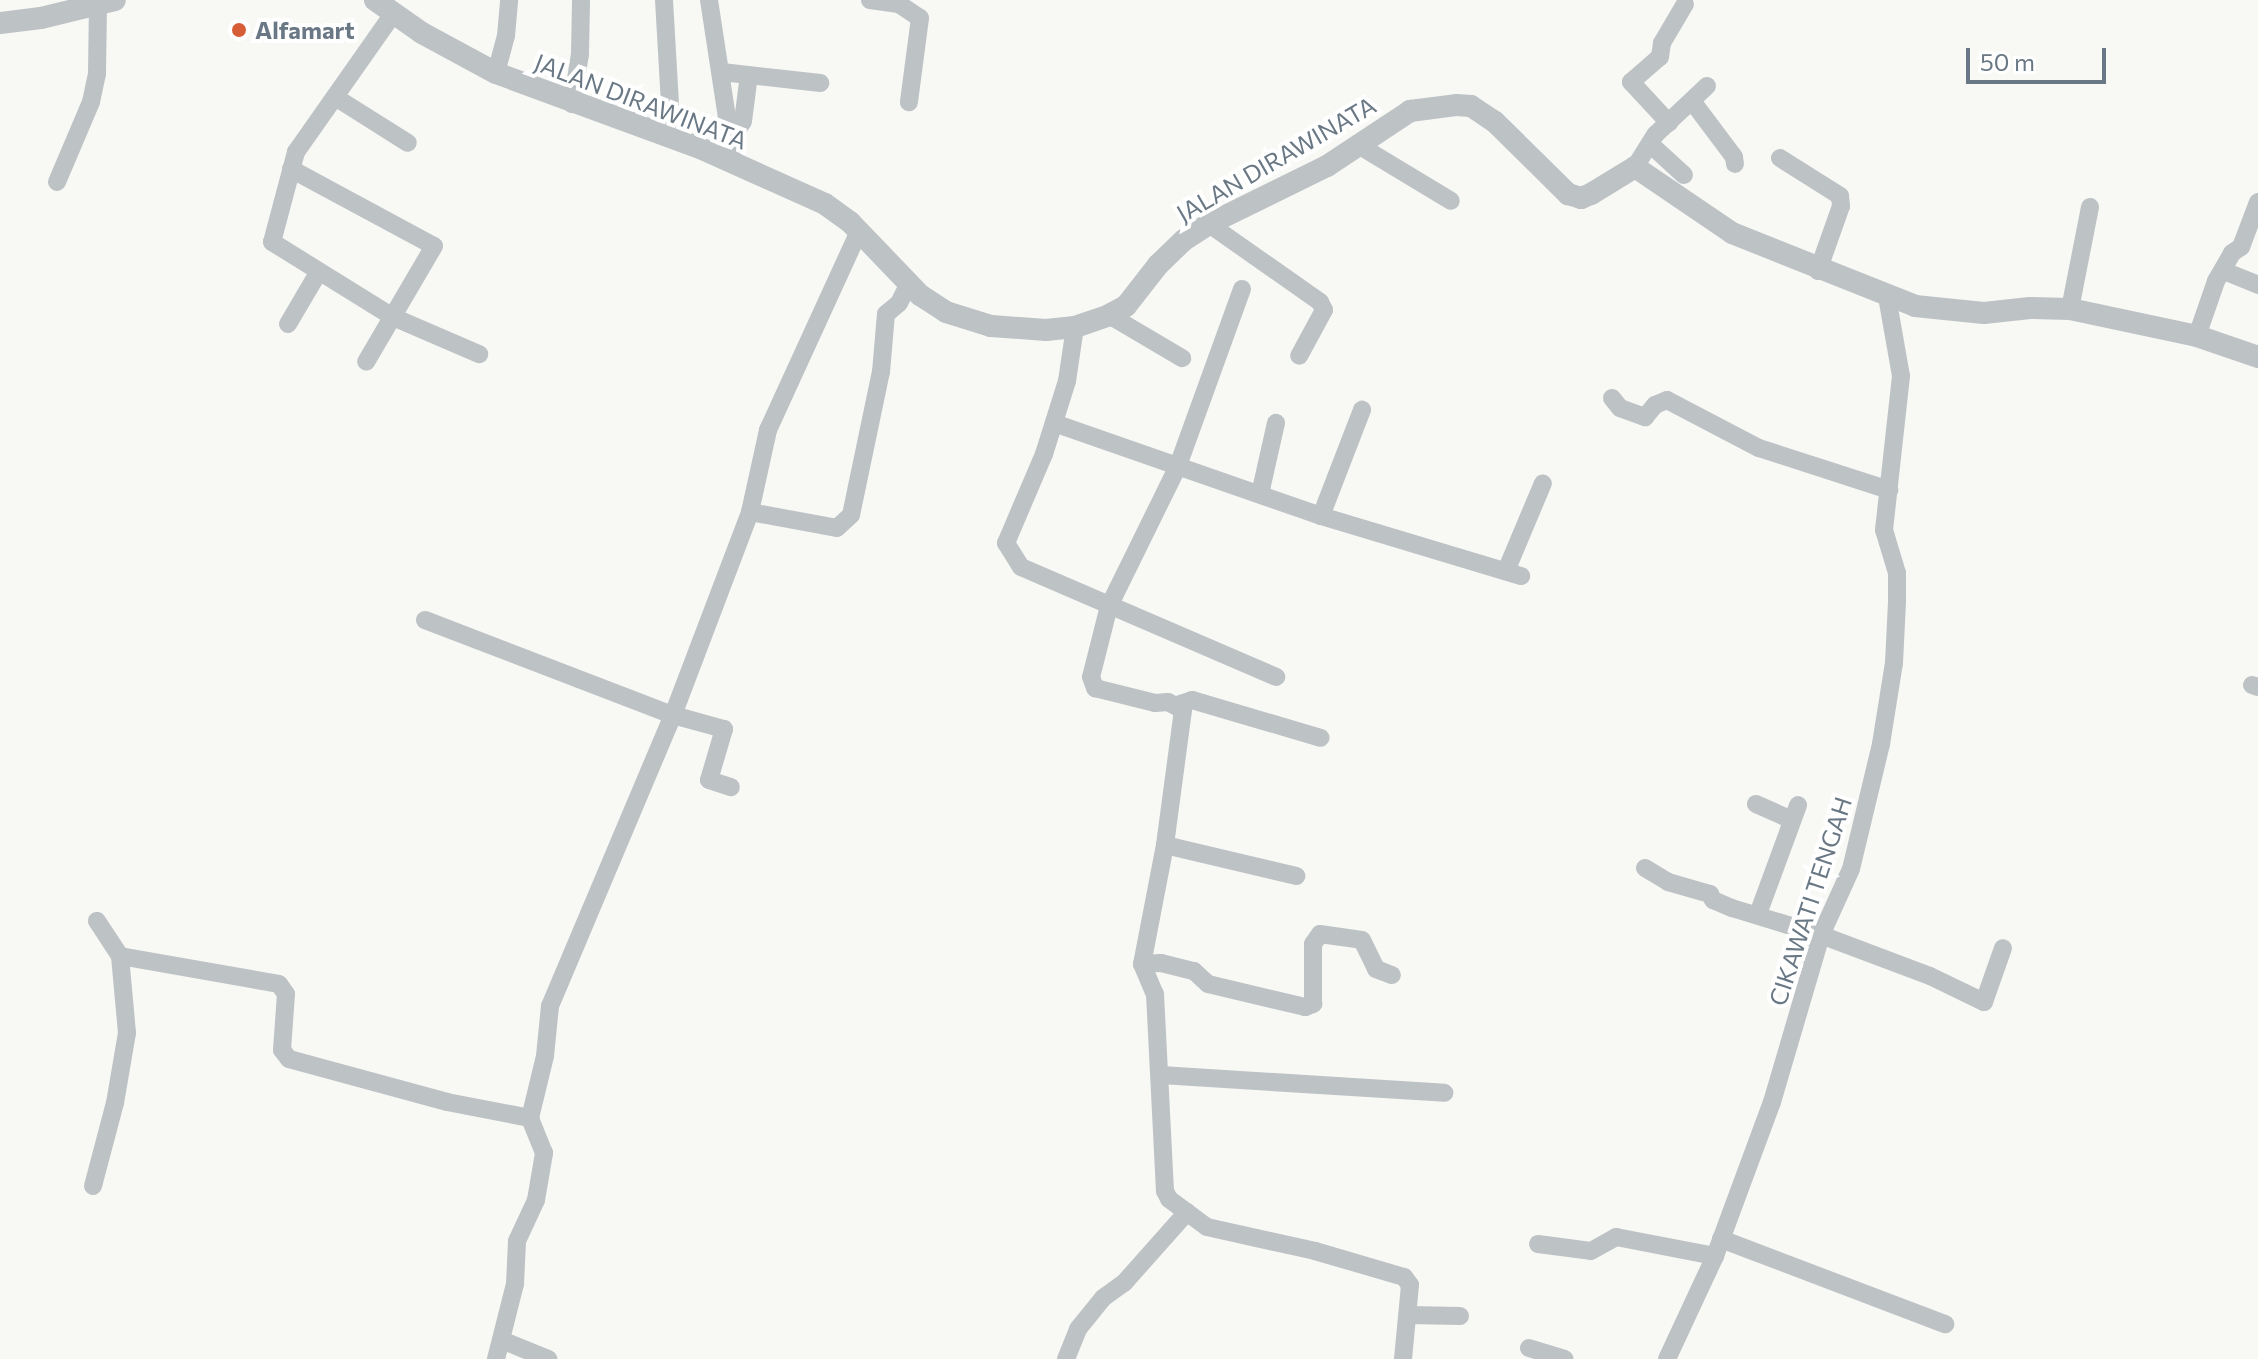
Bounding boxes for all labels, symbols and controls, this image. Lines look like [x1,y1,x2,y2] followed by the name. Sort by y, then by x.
[255,16,355,44] place label: Alfamart
[230,21,248,39] marker: Alfamart
[1970,32,2110,82] scale bar
[531,47,751,155] street label: JALAN DIRAWINATA
[1980,47,2035,76] text: 50 m
[1171,90,1381,228] street label: JALAN DIRAWINATA
[1763,793,1857,1009] street label: CIKAWATI TENGAH

